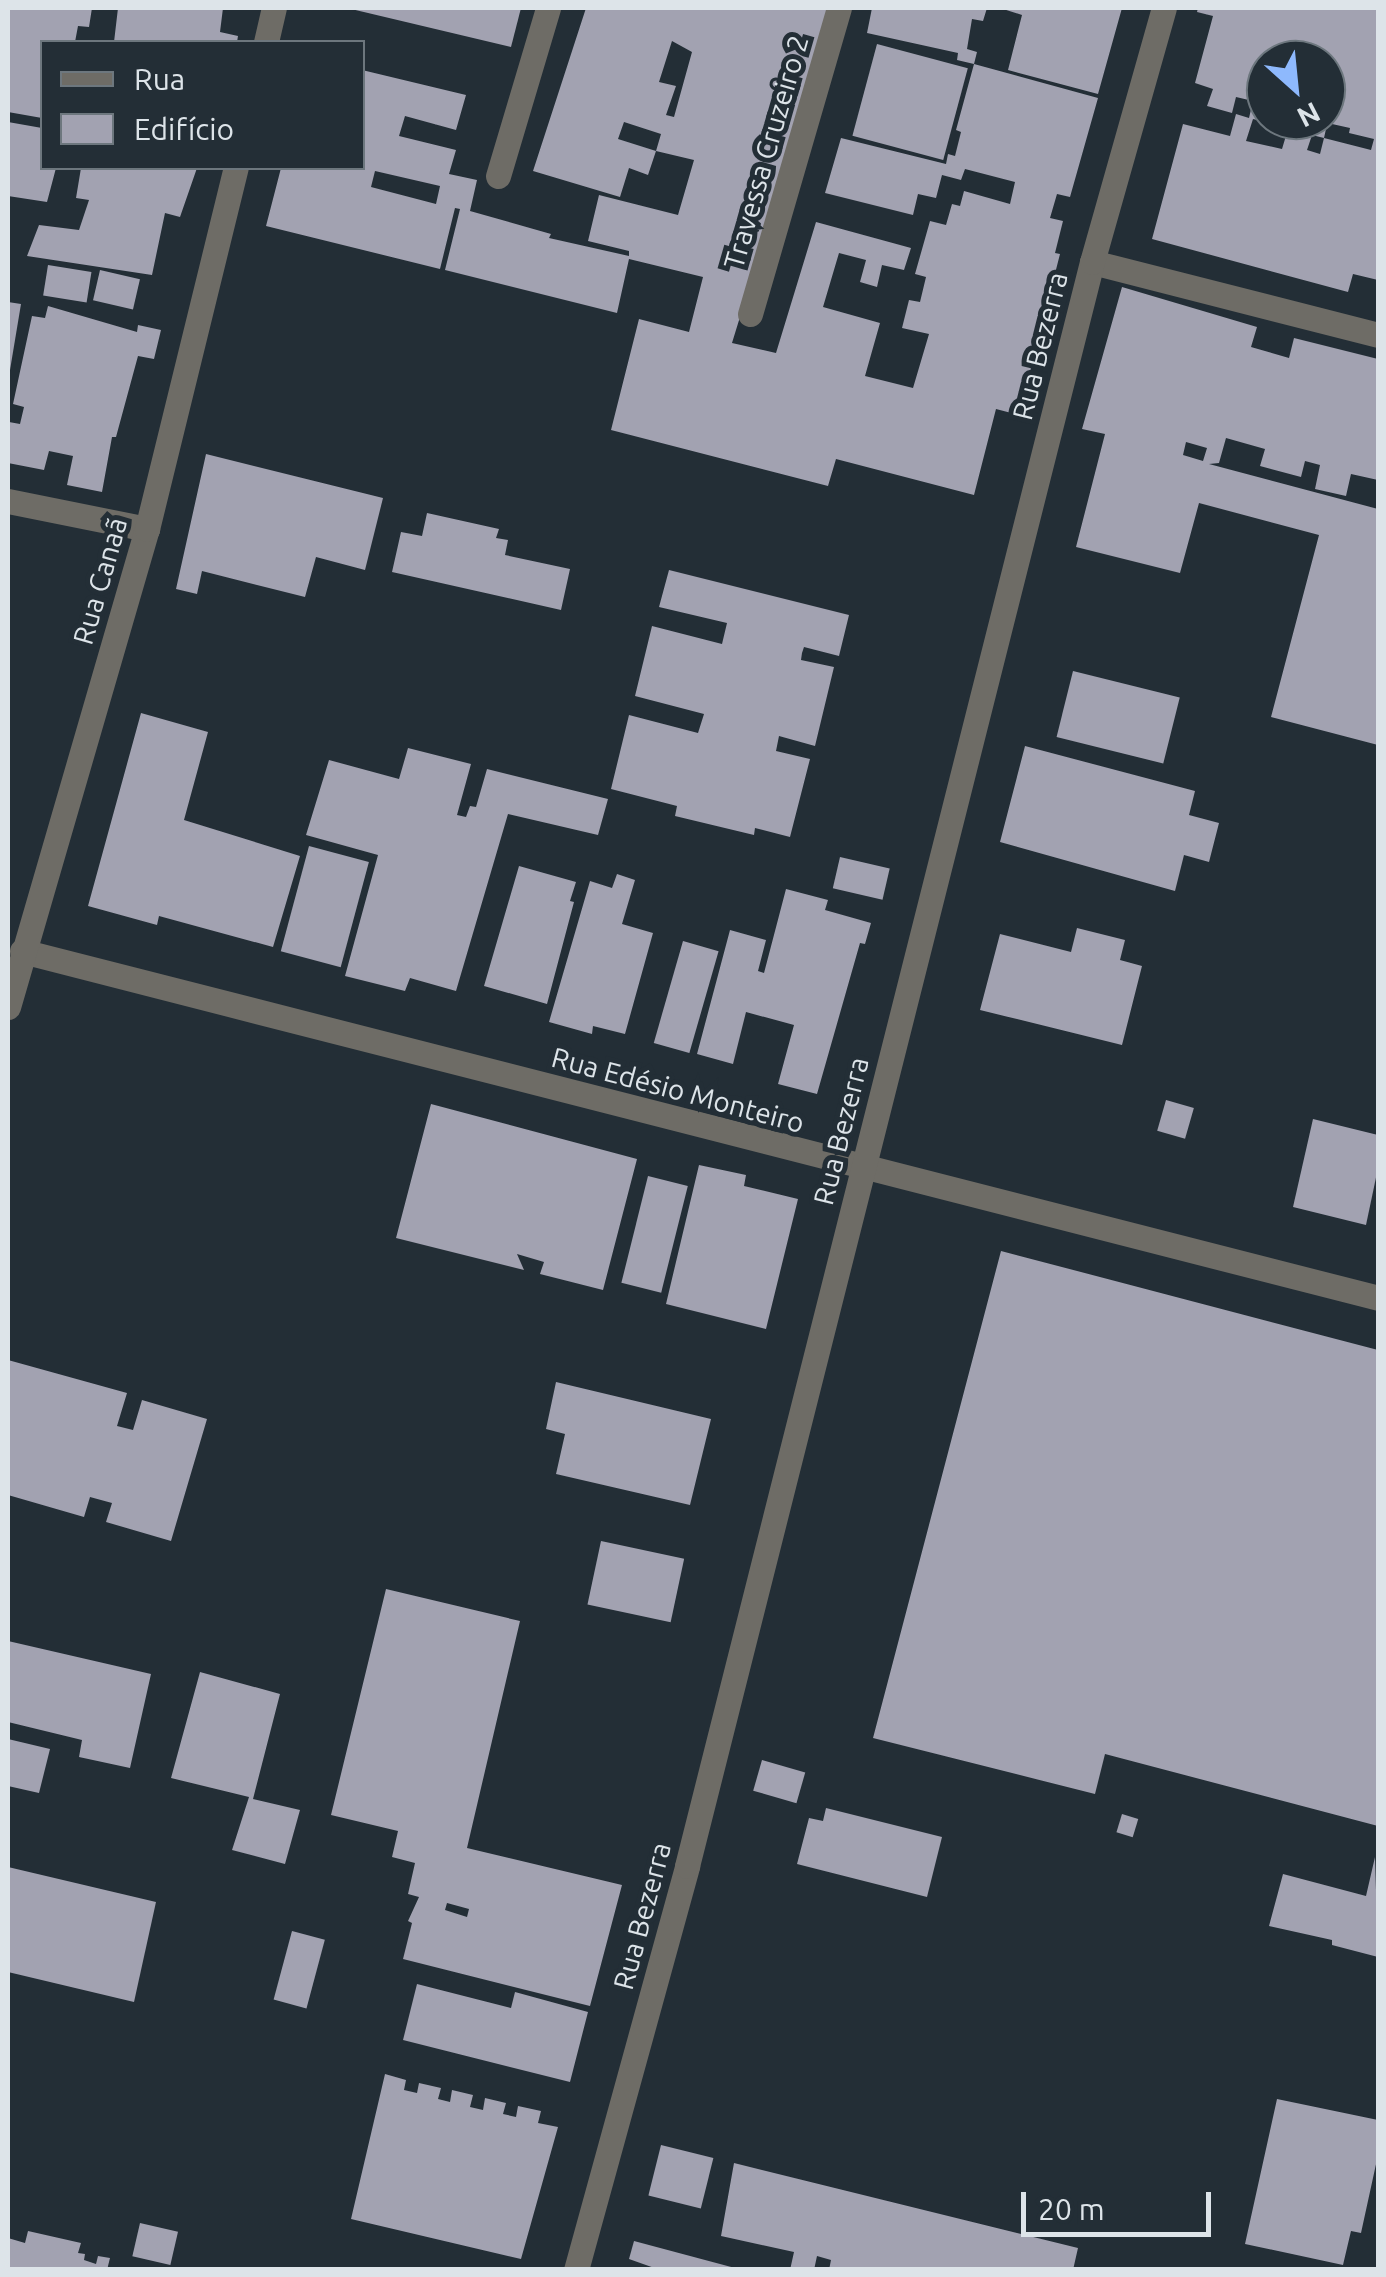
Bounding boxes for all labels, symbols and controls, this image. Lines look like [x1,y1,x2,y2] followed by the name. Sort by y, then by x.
[717,31,815,273] street label: Travessa Cruzeiro 2
[40,40,365,170] legend
[1246,40,1346,140] north arrow
[134,62,185,96] text: Rua
[1293,97,1325,134] text: N
[134,112,234,146] text: Edifício
[1005,269,1075,423] street label: Rua Bezerra
[66,514,134,648] street label: Rua Canaã
[548,1040,808,1140] street label: Rua Edésio Monteiro
[806,1054,876,1208] street label: Rua Bezerra
[606,1839,678,1993] street label: Rua Bezerra
[1026,2172,1216,2234] scale bar
[1038,2192,1105,2226] text: 20 m

